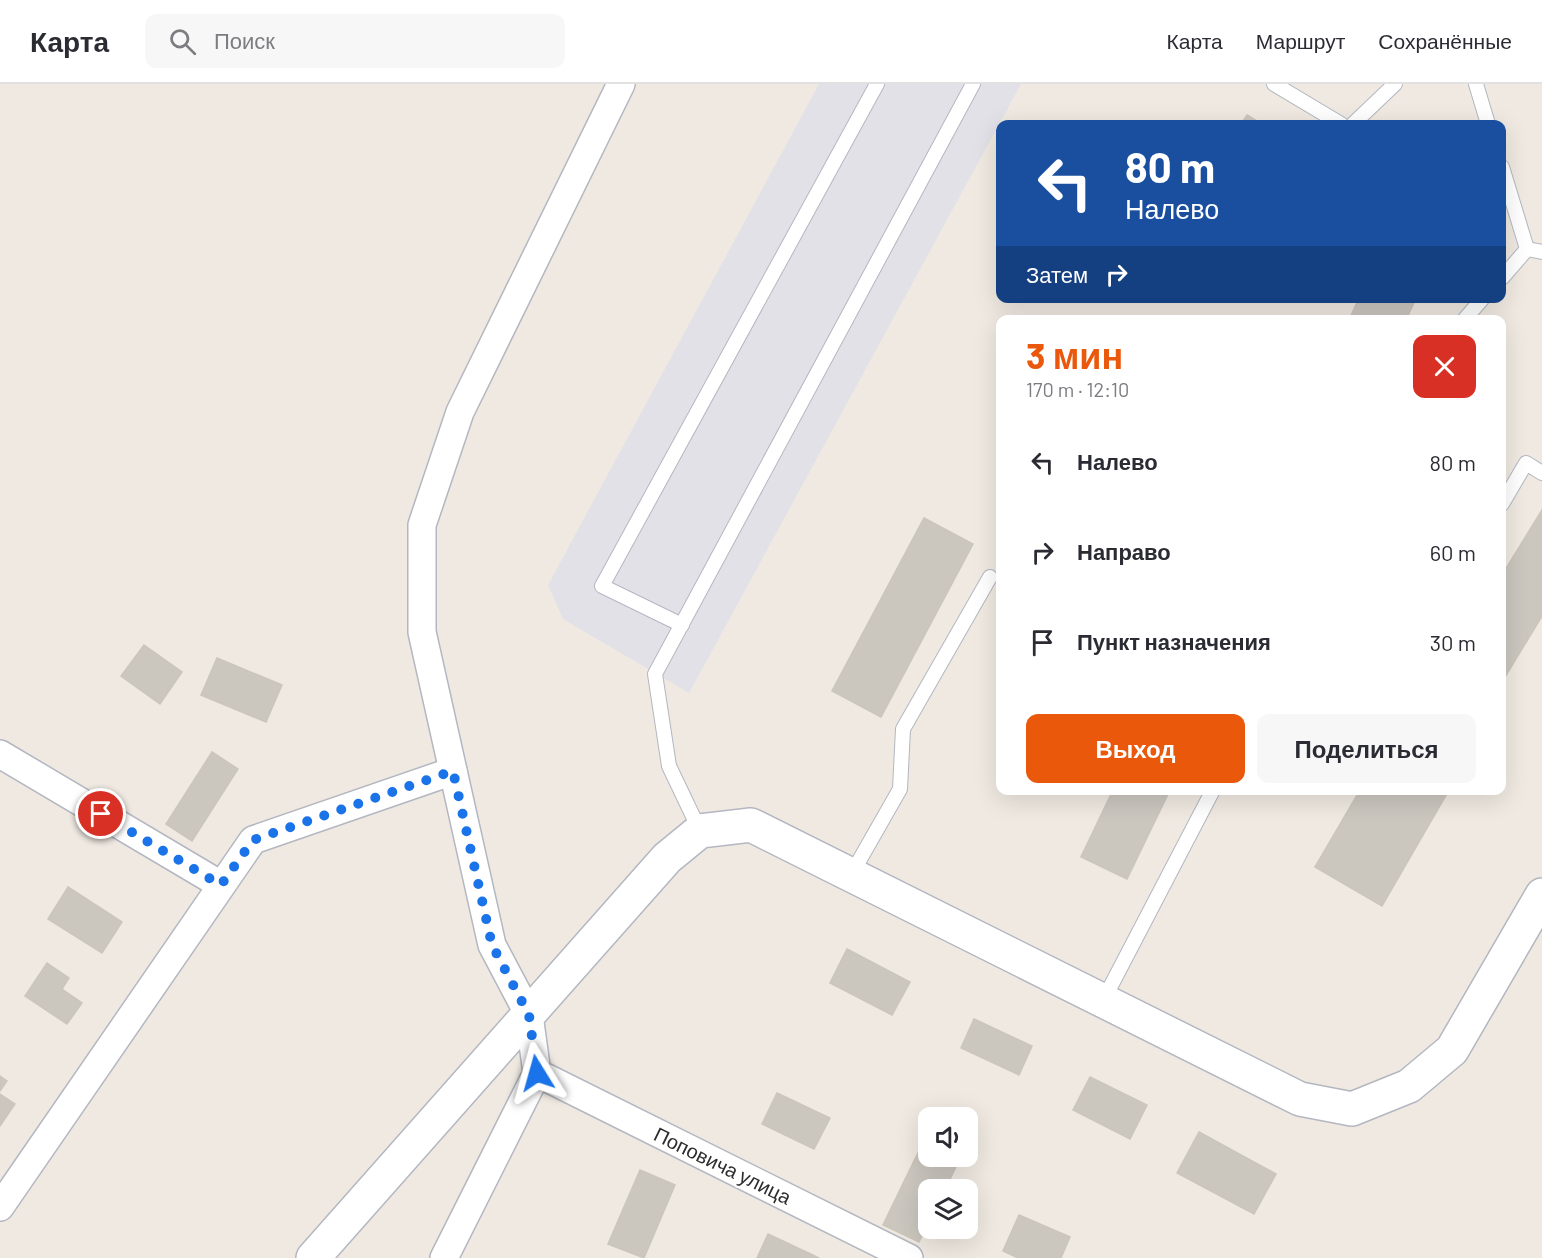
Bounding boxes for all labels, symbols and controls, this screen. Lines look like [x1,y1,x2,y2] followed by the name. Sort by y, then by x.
[145,14,565,68] search box
[30,24,109,58] text: Карта
[166,25,199,58] icon: search
[214,27,275,53] text: Поиск
[1167,28,1223,53] text: Карта
[1256,28,1345,53] text: Маршрут
[1378,28,1512,53] text: Сохранённые
[1125,141,1215,191] text: 80 m
[1026,144,1104,222] icon: left
[1125,192,1219,224] text: Налево
[1100,258,1133,291] icon: right
[1026,261,1088,287] text: Затем
[1026,333,1123,376] text: 3 мин
[1413,335,1476,398] button: close
[1026,377,1129,401] text: 170 m · 12:10
[1026,446,1059,479] icon: left
[1077,448,1158,474] text: Налево
[1430,449,1476,475] text: 80 m
[1026,536,1059,569] icon: right
[1077,538,1171,564] text: Направо
[1430,539,1476,565] text: 60 m
[1026,626,1059,659] icon: arrive
[1077,628,1271,654] text: Пункт назначения
[1430,629,1476,655] text: 30 m
[1026,714,1245,783] button: Выход
[1257,714,1476,783] button: Поделиться
[75,788,126,839] pin
[84,797,117,830] icon: arrive
[505,1041,569,1105] position arrow
[918,1107,978,1239] map controls
[918,1107,978,1167] button: sound
[650,1121,796,1209] street label: Поповича улица
[918,1179,978,1239] button: layers

